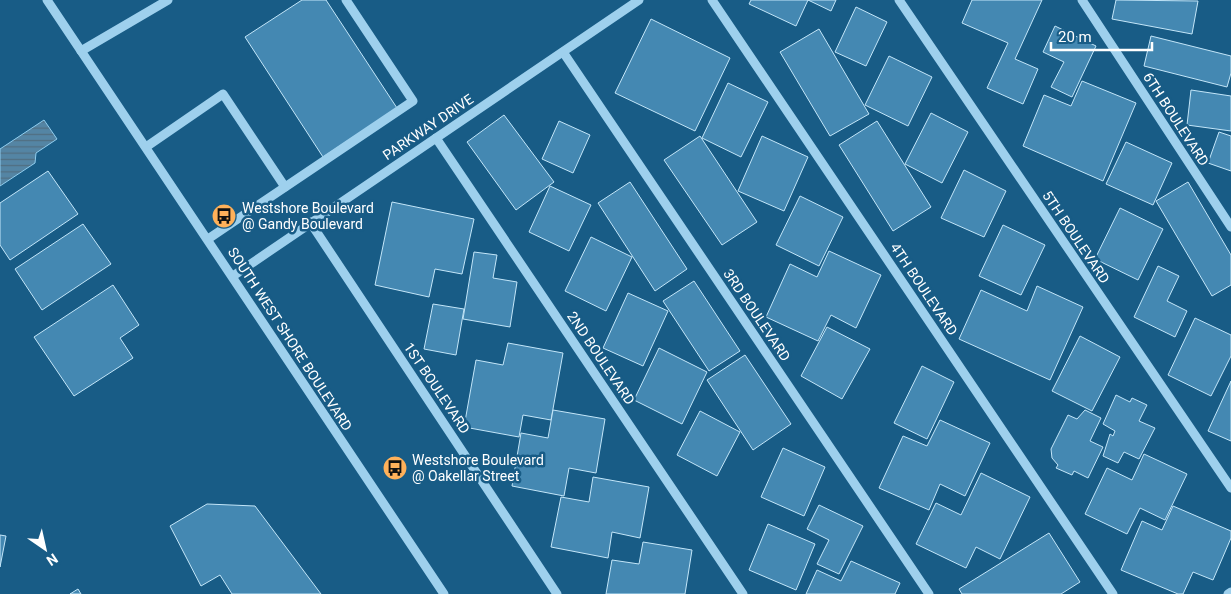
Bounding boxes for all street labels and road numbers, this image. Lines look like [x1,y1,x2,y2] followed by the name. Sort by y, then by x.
[1140,69,1212,169] street label: 6TH BOULEVARD
[380,91,476,163] street label: PARKWAY DRIVE
[1039,188,1113,286] street label: 5TH BOULEVARD
[887,240,961,338] street label: 4TH BOULEVARD
[225,244,355,434] street label: SOUTH WEST SHORE BOULEVARD
[720,266,794,364] street label: 3RD BOULEVARD
[564,308,638,408] street label: 2ND BOULEVARD
[401,340,473,436] street label: 1ST BOULEVARD

